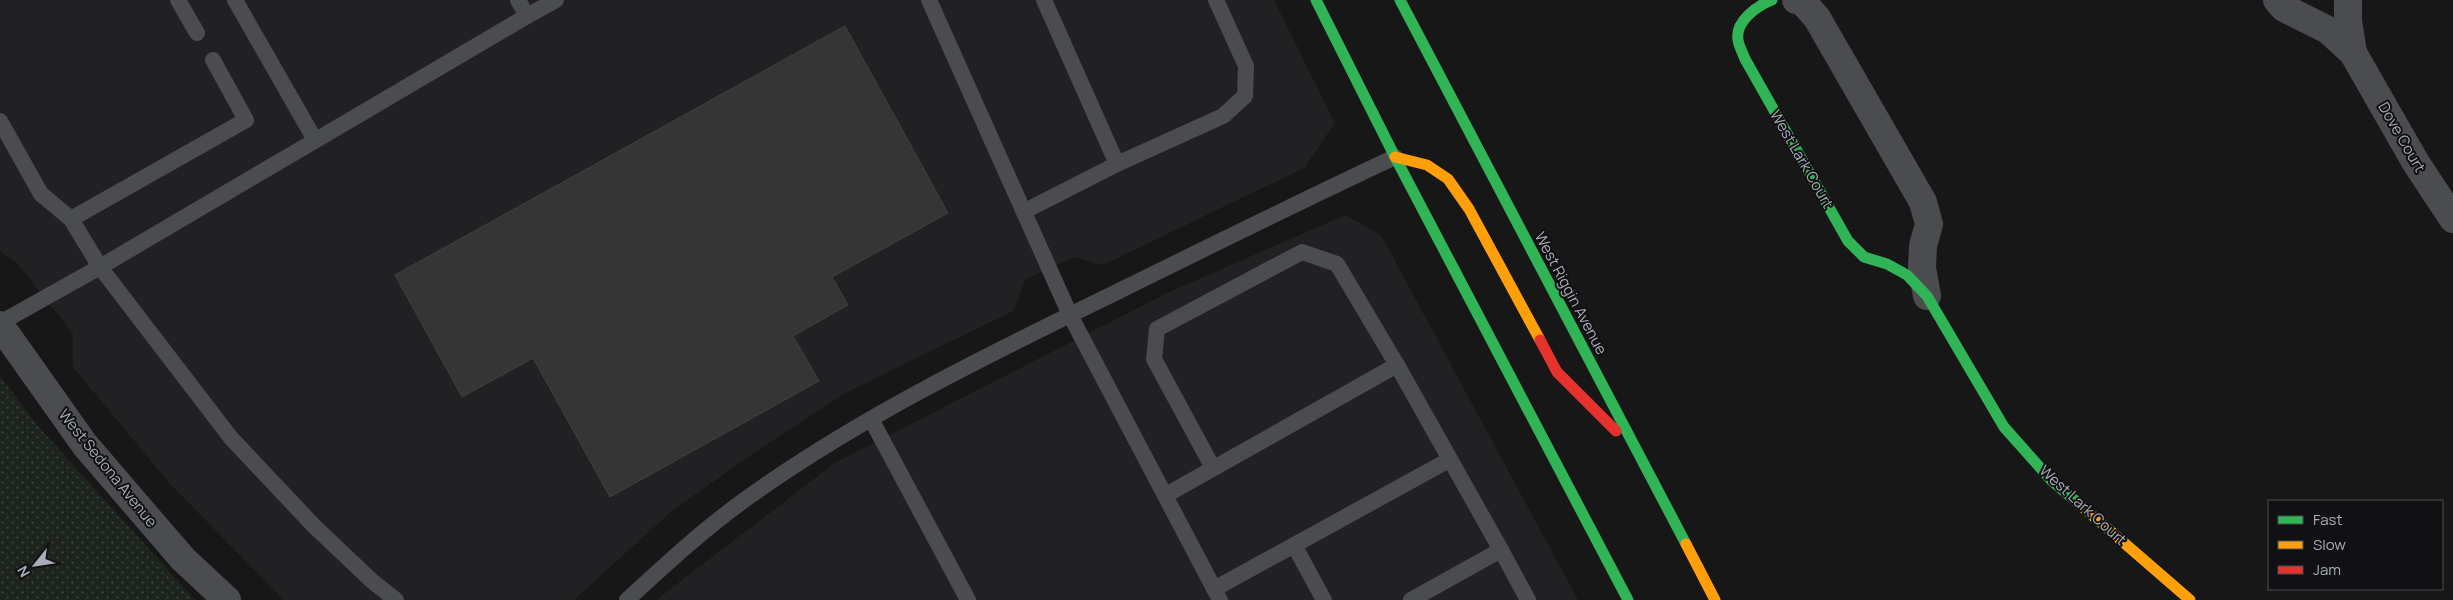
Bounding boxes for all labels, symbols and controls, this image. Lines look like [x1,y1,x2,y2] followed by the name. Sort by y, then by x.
[2373,98,2431,176] street label: Dove Court
[1765,106,1839,212] street label: West Lark Court
[1530,228,1612,358] street label: West Riggin Avenue
[54,405,162,532] street label: West Sedona Avenue
[2035,460,2131,550] street label: West Lark Court
[2268,500,2443,590] legend
[2313,509,2342,530] text: Fast
[2313,534,2346,555] text: Slow
[10,540,60,590] north arrow
[2313,559,2341,580] text: Jam
[13,563,34,581] text: N

